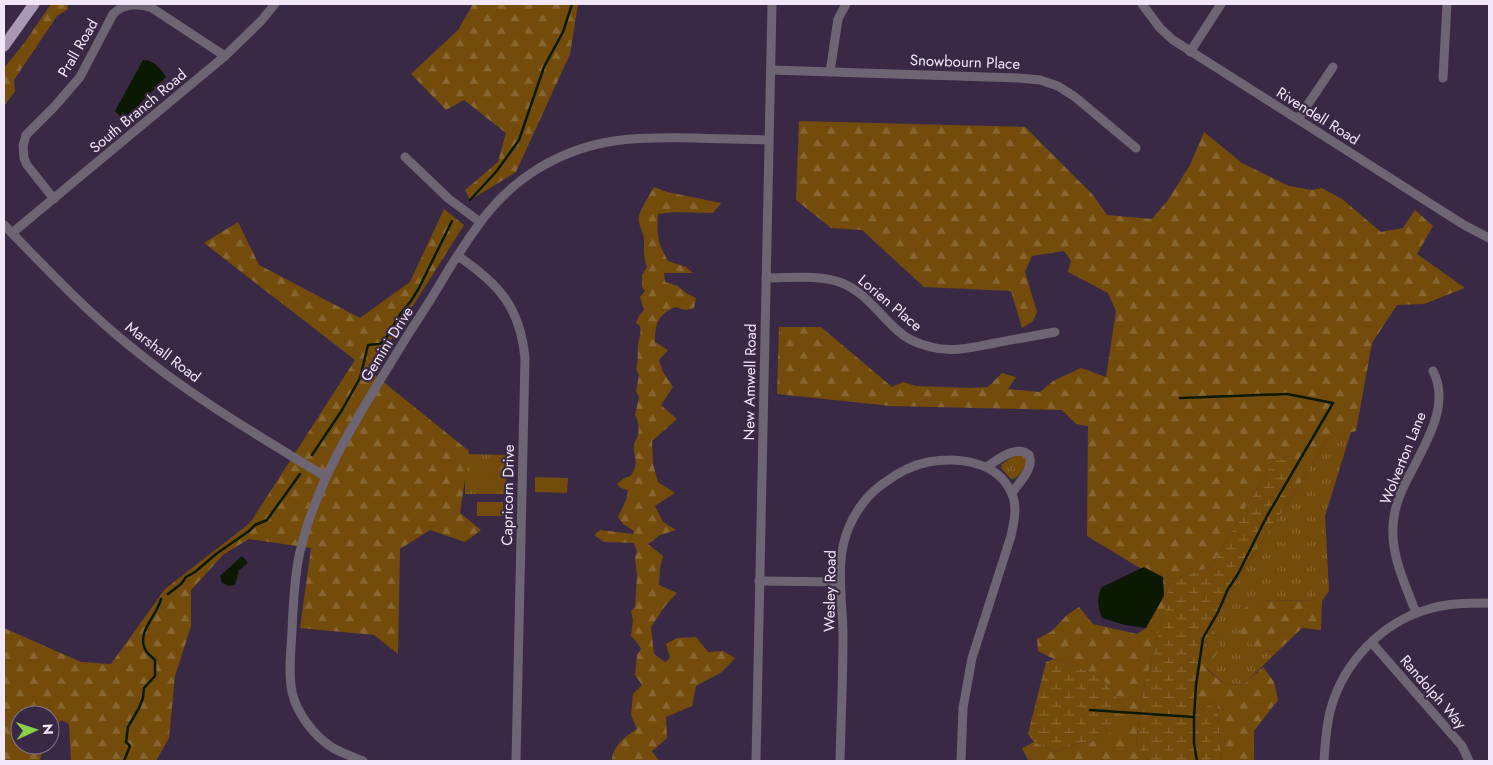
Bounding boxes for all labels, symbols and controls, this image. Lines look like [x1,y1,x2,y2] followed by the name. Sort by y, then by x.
[52,15,104,81] street label: Prall Road
[910,49,1021,75] street label: Snowbourn Place
[85,64,191,158] street label: South Branch Road
[1272,82,1364,150] street label: Rivendell Road
[853,270,927,337] street label: Lorien Place
[355,302,419,386] street label: Gemini Drive
[121,316,205,388] street label: Marshall Road
[738,323,762,441] street label: New Amwell Road
[1374,408,1432,508] street label: Wolverton Lane
[496,444,520,546] street label: Capricorn Drive
[818,550,842,632] street label: Wesley Road
[1395,650,1472,734] street label: Randolph Way
[10,705,60,755] north arrow
[38,723,58,735] text: N

